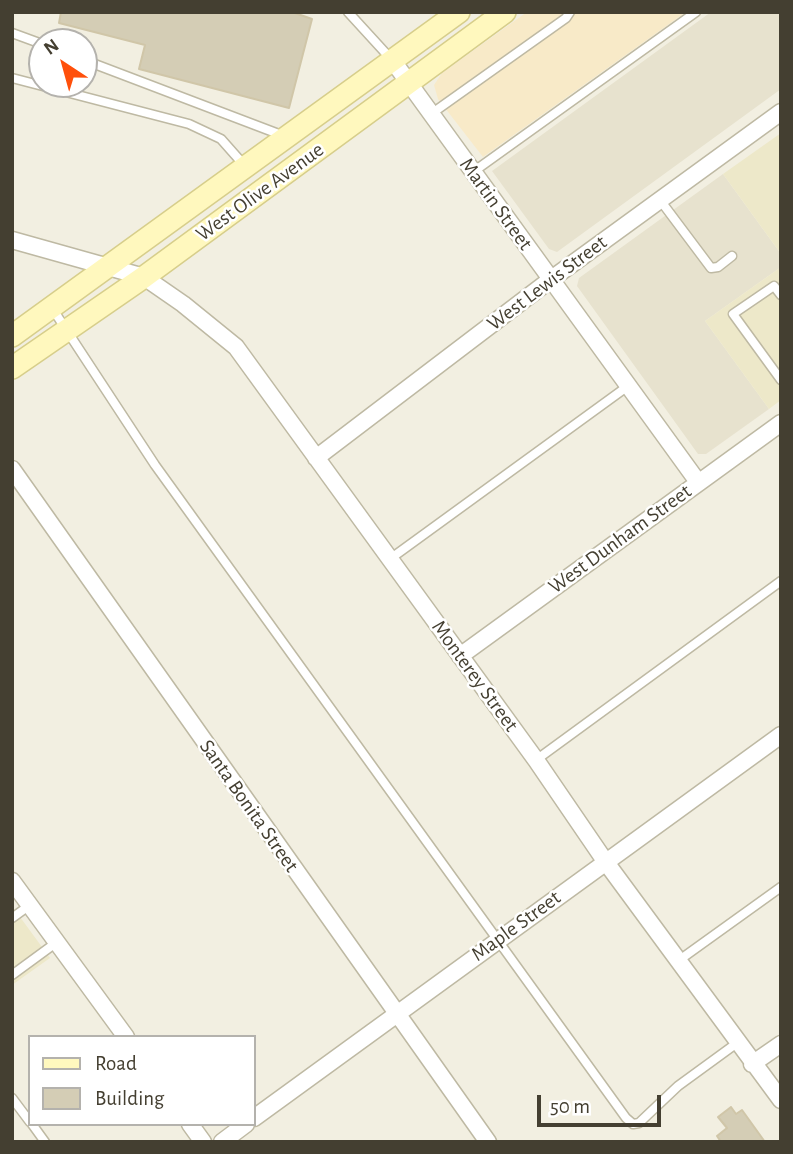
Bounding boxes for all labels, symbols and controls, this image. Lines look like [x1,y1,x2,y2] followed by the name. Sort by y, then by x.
[28,28,98,98] north arrow
[41,36,62,59] text: N
[191,137,329,247] street label: West Olive Avenue
[454,153,538,255] street label: Martin Street
[482,230,612,336] street label: West Lewis Street
[544,479,696,599] street label: West Dunham Street
[426,615,524,737] street label: Monterey Street
[194,735,304,877] street label: Santa Bonita Street
[466,885,566,967] street label: Maple Street
[28,1035,256,1126] legend
[95,1053,137,1074] text: Road
[541,1080,665,1124] scale bar
[95,1088,164,1109] text: Building
[550,1096,590,1117] text: 50 m

